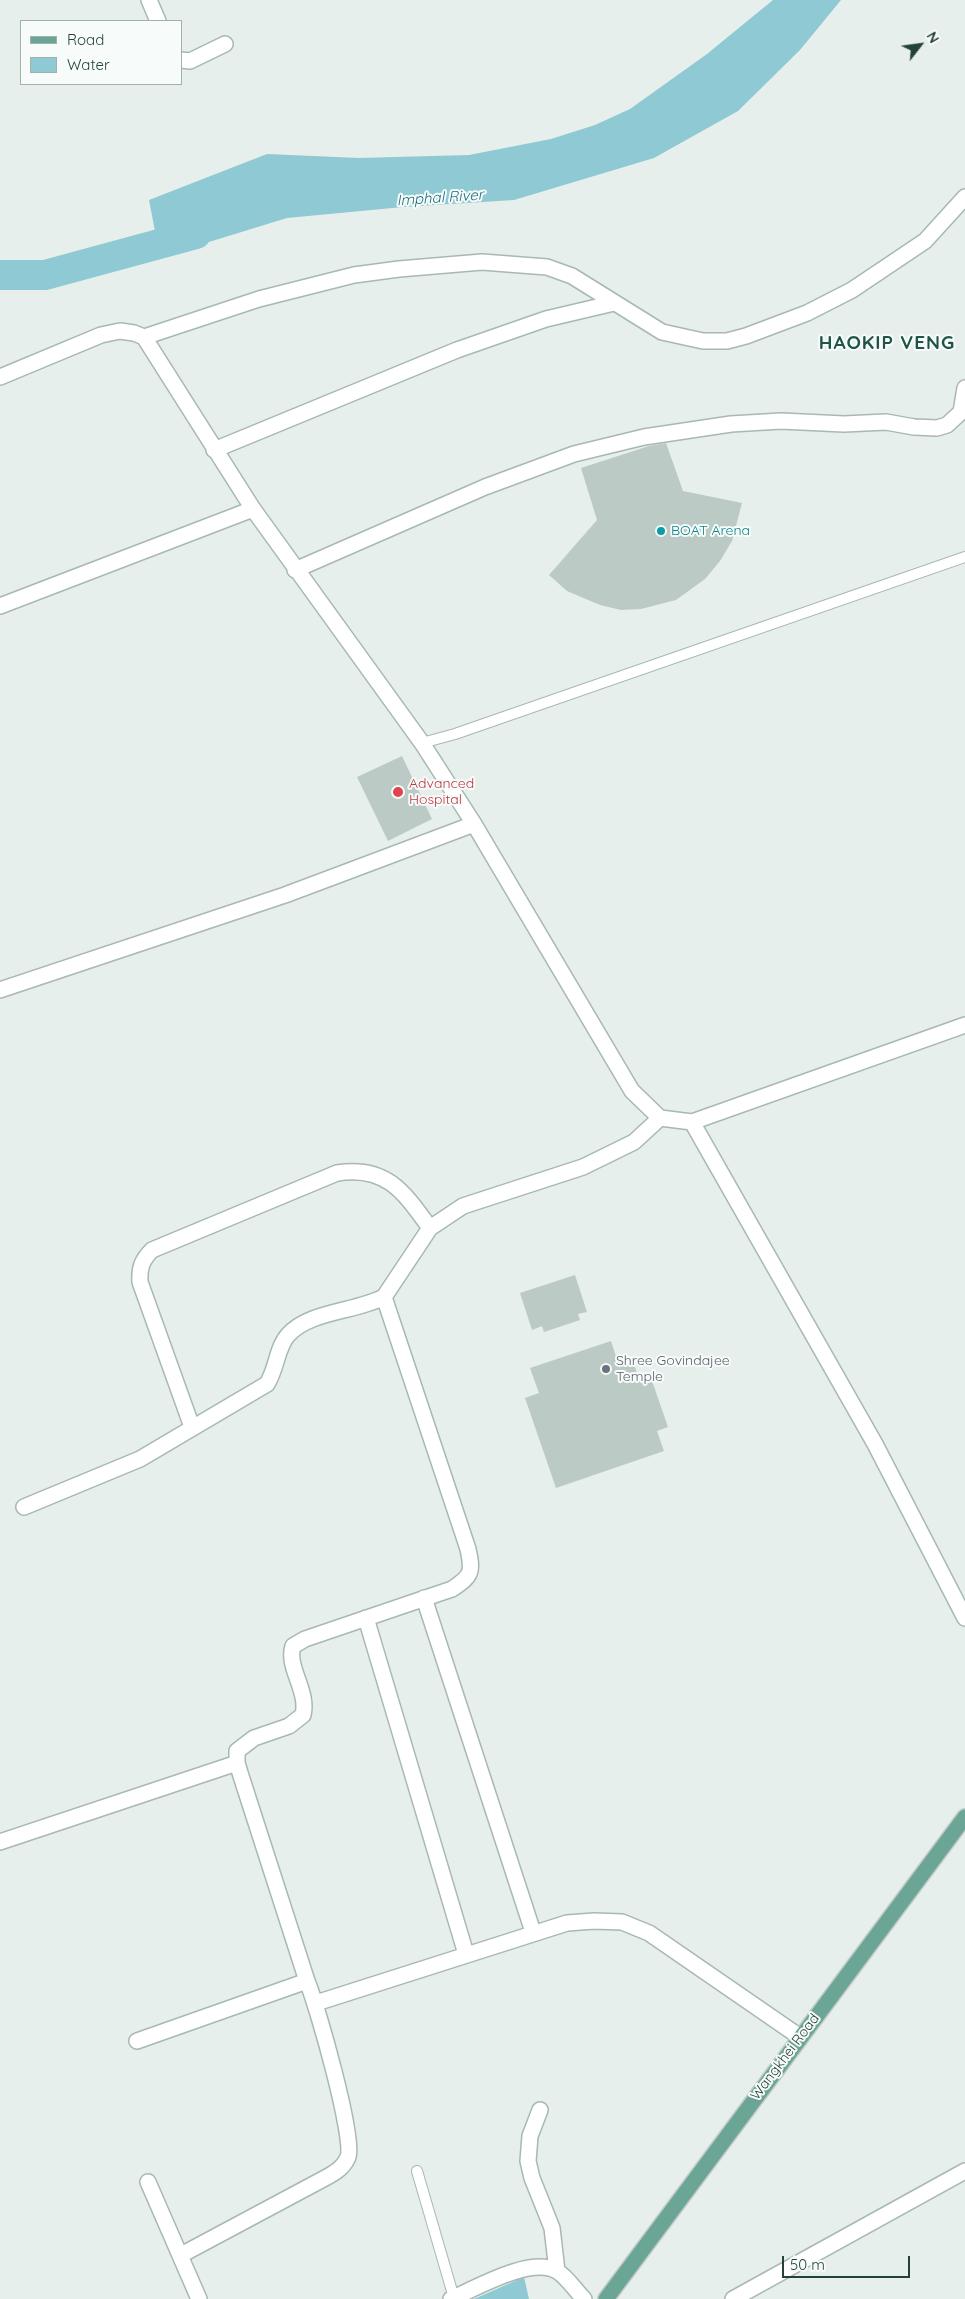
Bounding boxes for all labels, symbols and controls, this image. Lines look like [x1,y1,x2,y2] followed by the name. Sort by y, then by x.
[20,20,182,85] legend
[895,20,945,70] north arrow
[923,29,943,46] text: N
[67,30,104,49] text: Road
[67,55,110,74] text: Water
[396,186,484,210] water label: Imphal River
[817,332,957,354] district label: HAOKIP VENG
[671,523,750,539] place label: BOAT Arena
[655,525,667,537] marker: BOAT Arena
[409,776,474,809] place label: Advanced Hospital
[391,785,405,799] marker: Advanced Hospital
[616,1353,730,1385] place label: Shree Govindajee Temple
[600,1363,612,1375] marker: Shree Govindajee Temple
[747,2011,823,2103] street label: Wangkhei Road
[785,2246,912,2278] scale bar
[790,2255,825,2274] text: 50 m

